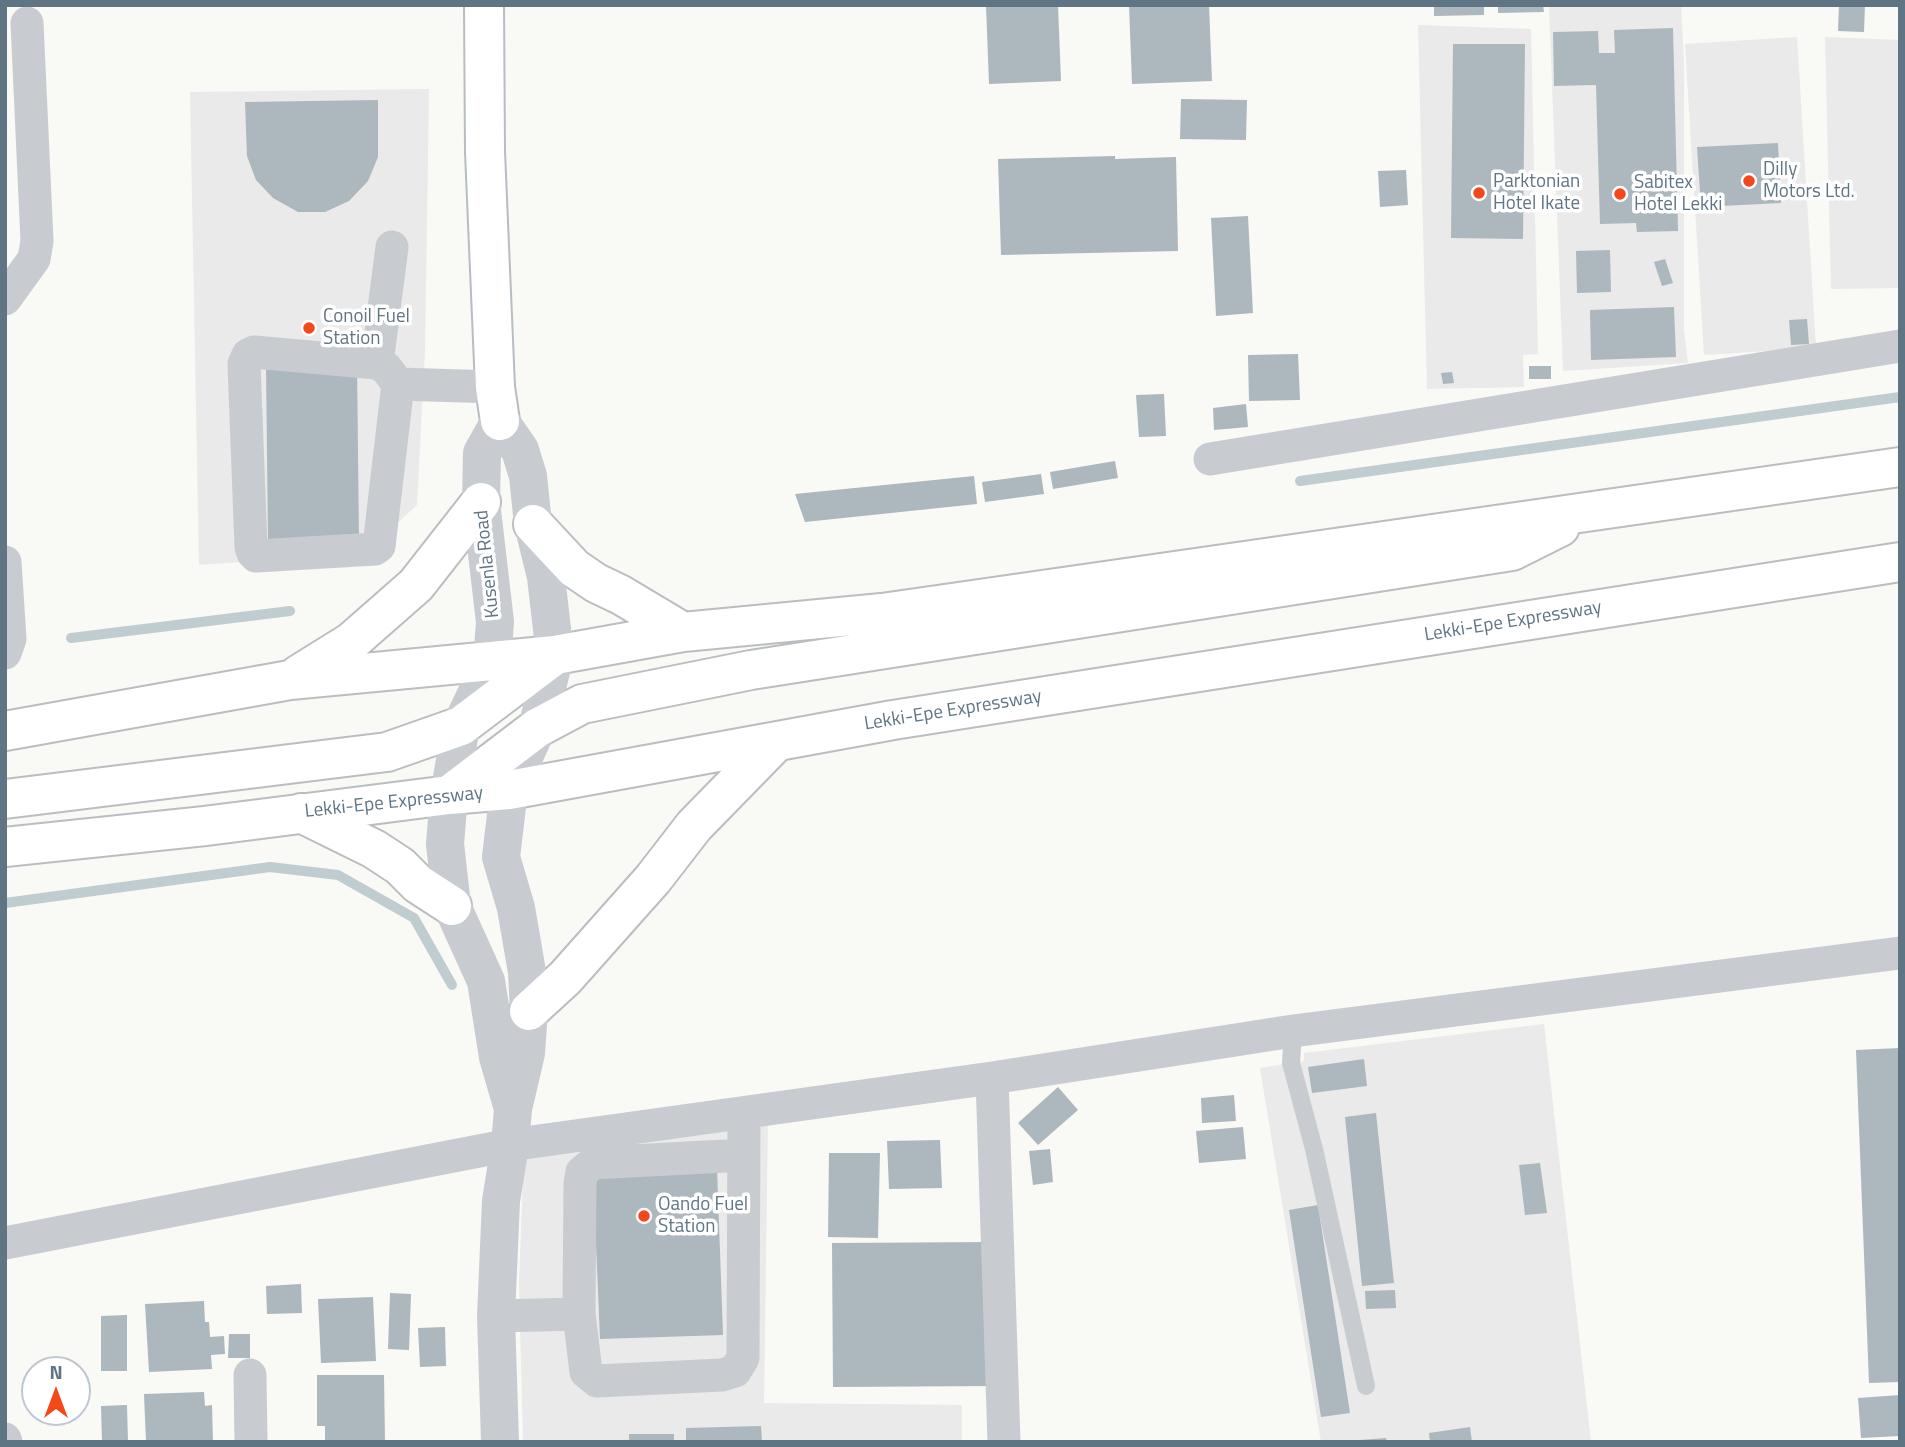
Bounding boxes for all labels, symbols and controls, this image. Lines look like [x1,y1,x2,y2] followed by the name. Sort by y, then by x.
[1763,159,1855,203] place label: Dilly Motors Ltd.
[1493,171,1580,215] place label: Parktonian Hotel Ikate
[1634,172,1722,216] place label: Sabitex Hotel Lekki
[1741,173,1757,189] marker: Dilly Motors Ltd.
[1471,185,1487,201] marker: Parktonian Hotel Ikate
[1612,186,1628,202] marker: Sabitex Hotel Lekki
[323,306,410,350] place label: Conoil Fuel Station
[301,320,317,336] marker: Conoil Fuel Station
[471,509,505,619] street label: Kusenla Road
[1423,597,1603,647] street label: Lekki-Epe Expressway
[863,686,1043,736] street label: Lekki-Epe Expressway
[304,782,484,824] street label: Lekki-Epe Expressway
[658,1194,748,1238] place label: Oando Fuel Station
[636,1208,652,1224] marker: Oando Fuel Station
[21,1356,91,1426] north arrow
[49,1357,63,1386] text: N

